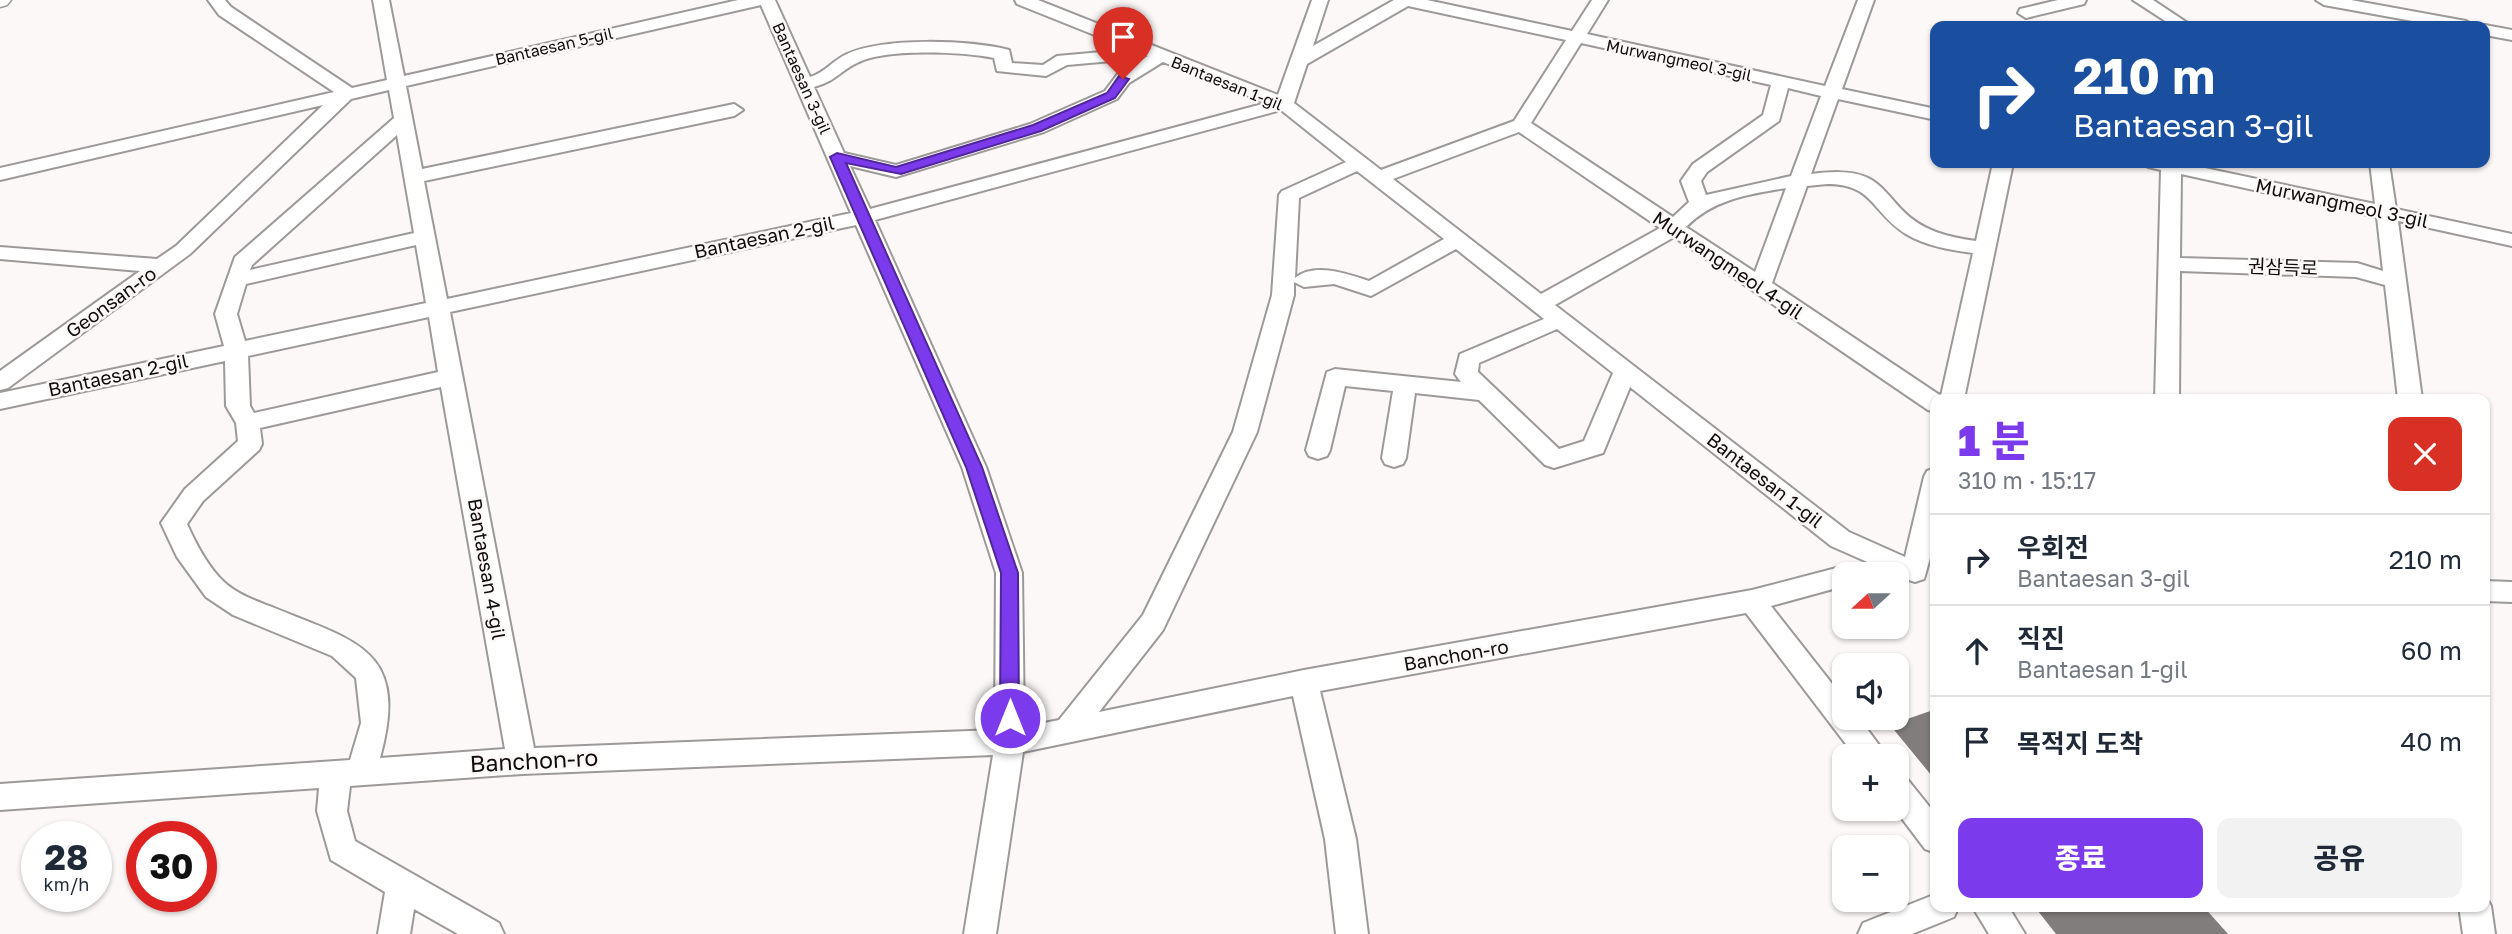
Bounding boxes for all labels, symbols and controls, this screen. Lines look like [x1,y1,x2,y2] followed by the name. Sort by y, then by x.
[1093,7,1153,79] pin
[1104,18,1142,56] icon: arrive
[768,19,836,137] street label: Bantaesan 3-gil
[493,23,615,69] street label: Bantaesan 5-gil
[1604,35,1754,85] street label: Murwangmeol 3-gil
[2073,46,2215,105] text: 210 m
[1958,49,2049,140] icon: right
[1168,52,1286,114] street label: Bantaesan 1-gil
[2073,106,2313,144] text: Bantaesan 3-gil
[2254,173,2431,232] street label: Murwangmeol 3-gil
[1649,206,1808,323] street label: Murwangmeol 4-gil
[692,210,836,263] street label: Bantaesan 2-gil
[2248,254,2318,279] street label: 권삼득로
[61,261,160,342] street label: Geonsan-ro
[46,348,190,401] street label: Bantaesan 2-gil
[1958,415,2029,465] text: 1 분
[2388,417,2462,491] button: close
[1703,427,1828,532] street label: Bantaesan 1-gil
[1958,466,2096,494] text: 310 m · 15:17
[464,496,511,641] street label: Bantaesan 4-gil
[2017,532,2089,563] text: 우회전
[1958,541,1996,579] icon: right
[2389,544,2462,575] text: 210 m
[1832,562,1909,639] north arrow
[1832,562,1909,912] map controls
[2017,564,2190,592] text: Bantaesan 3-gil
[2017,623,2065,654] text: 직진
[1958,632,1996,670] icon: ahead
[1402,634,1510,675] street label: Banchon-ro
[2401,635,2462,666] text: 60 m
[1832,653,1909,730] button: sound
[2017,655,2188,683] text: Bantaesan 1-gil
[973,681,1047,755] position arrow
[1958,723,1996,761] icon: arrive
[2401,726,2462,757] text: 40 m
[2017,728,2143,759] text: 목적지 도착
[469,743,599,777] street label: Banchon-ro
[1832,744,1909,821] button: +
[1958,818,2203,898] button: 종료
[2217,818,2462,898] button: 공유
[126,821,217,912] speed limit sign: 30
[1832,835,1909,912] button: −
[45,836,88,878] text: 28
[44,873,89,895] text: km/h

